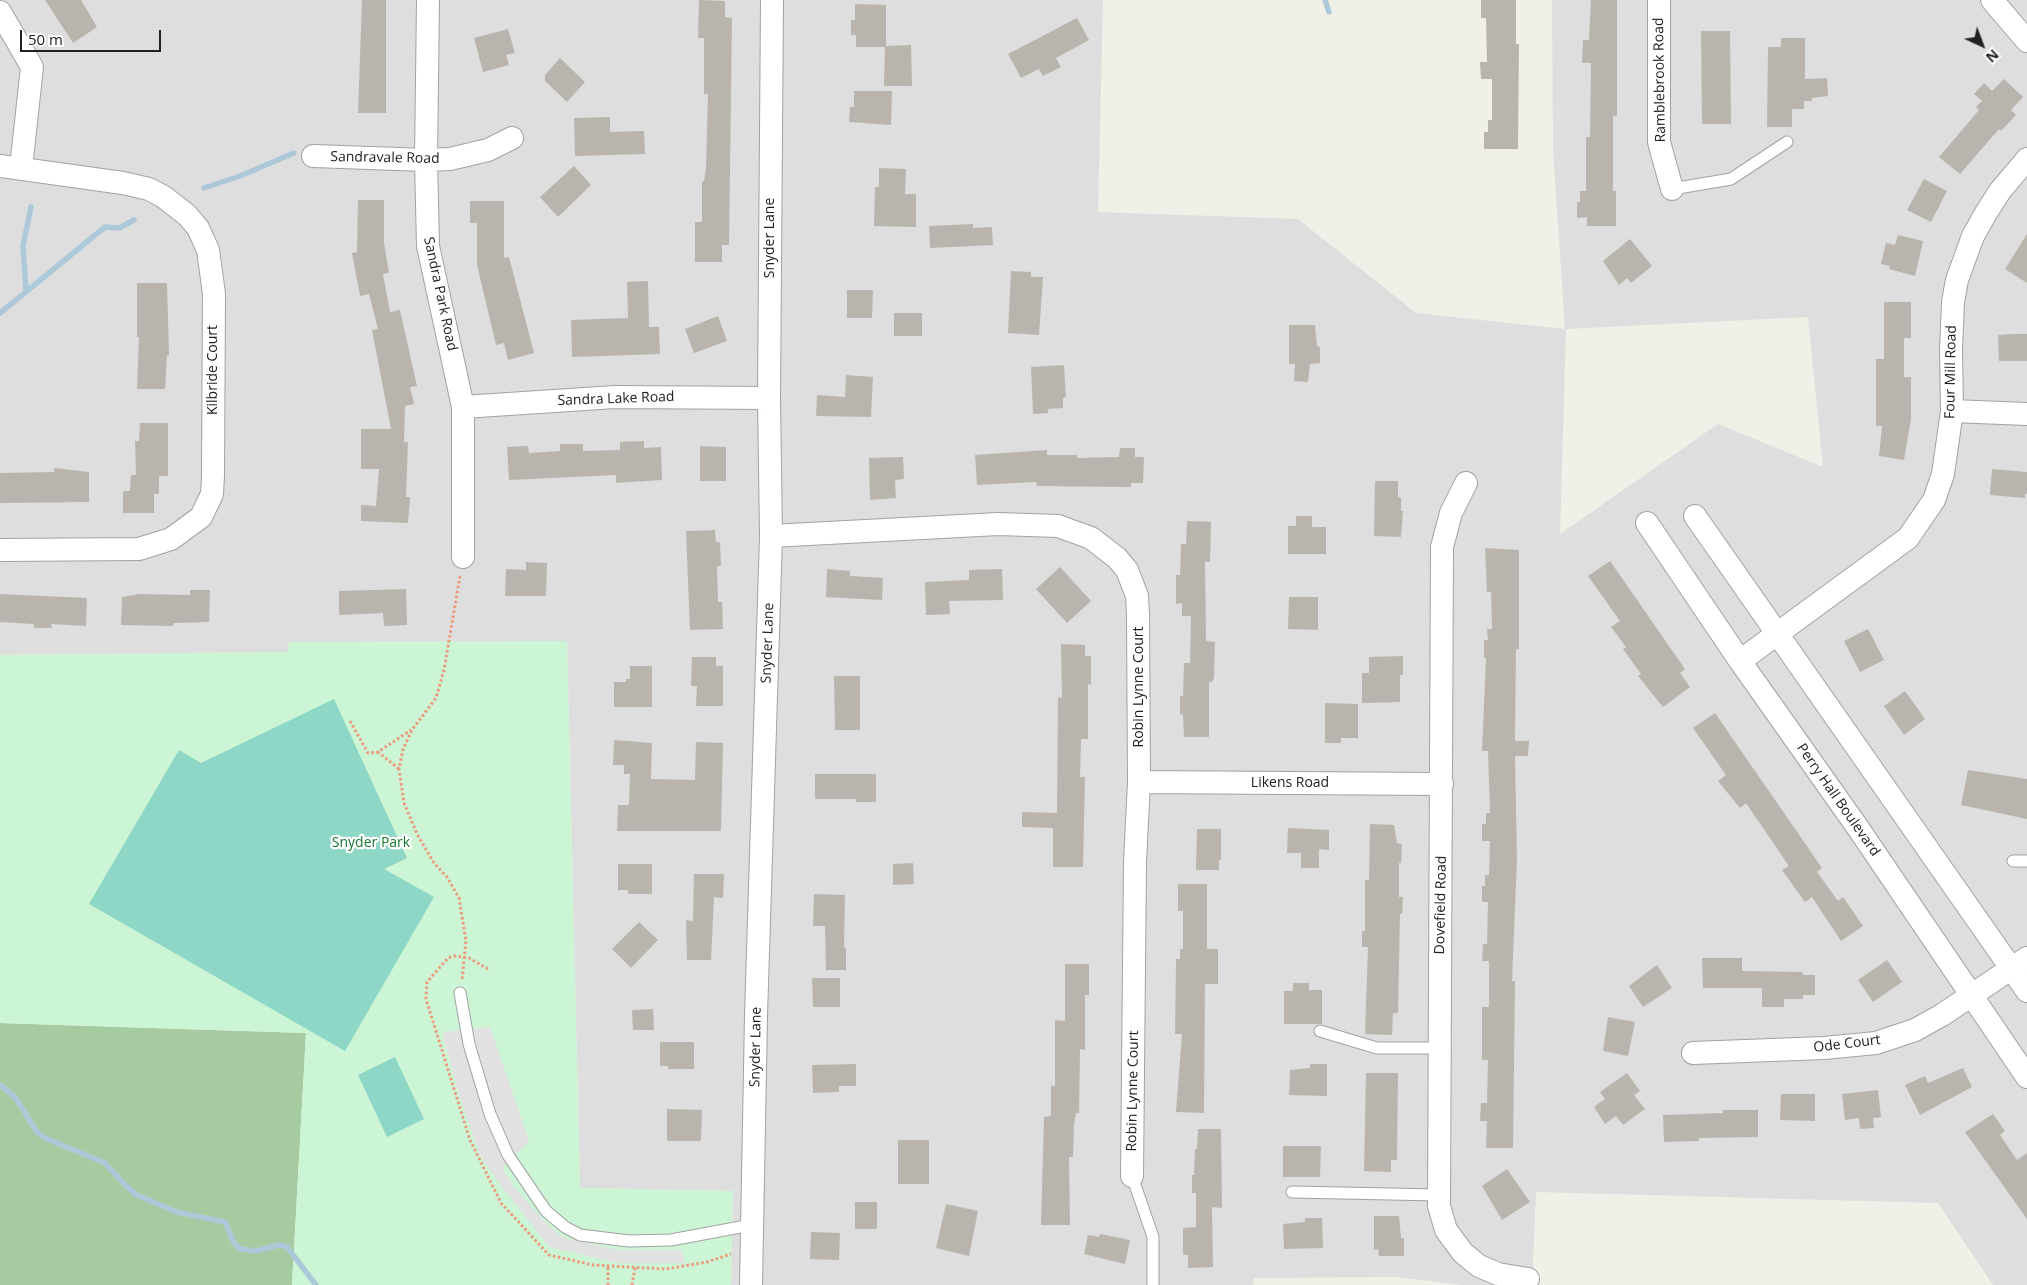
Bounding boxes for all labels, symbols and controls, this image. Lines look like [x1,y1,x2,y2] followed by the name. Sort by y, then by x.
[1651,17,1669,143] street label: Ramblebrook Road
[22,20,164,52] scale bar
[1957,20,2007,70] north arrow
[28,29,63,49] text: 50 m
[1982,45,2003,67] text: N
[330,149,440,167] street label: Sandravale Road
[762,198,778,278] street label: Snyder Lane
[420,235,460,353] street label: Sandra Park Road
[205,325,221,415] street label: Kilbride Court
[1942,325,1960,419] street label: Four Mill Road
[557,389,675,409] street label: Sandra Lake Road
[758,602,778,684] street label: Snyder Lane
[1131,627,1147,747] street label: Robin Lynne Court
[1793,740,1883,860] street label: Perry Hall Boulevard
[1251,775,1329,791] street label: Likens Road
[332,835,410,851] park label: Snyder Park
[1432,856,1450,954] street label: Dovefield Road
[747,1007,765,1087] street label: Snyder Lane
[1124,1030,1142,1152] street label: Robin Lynne Court
[1812,1032,1882,1056] street label: Ode Court

